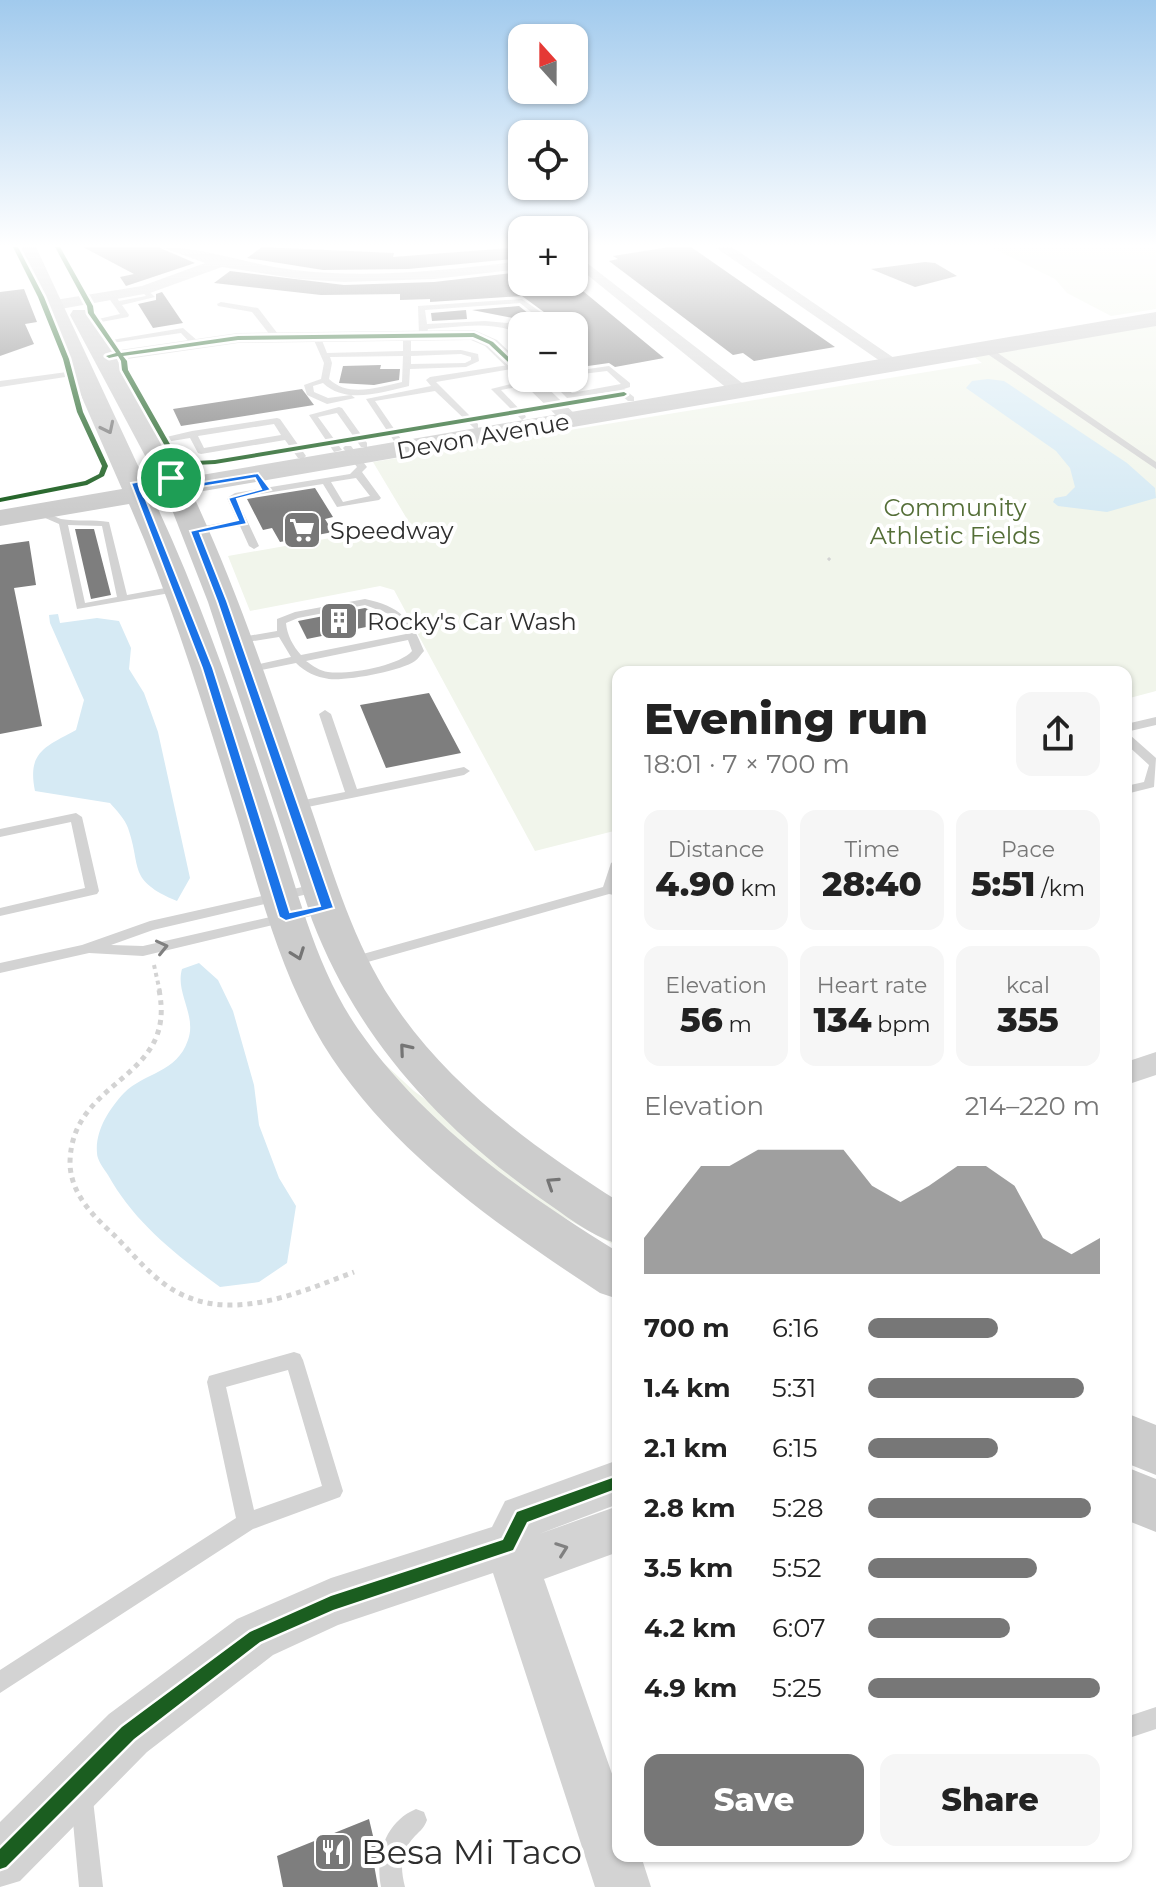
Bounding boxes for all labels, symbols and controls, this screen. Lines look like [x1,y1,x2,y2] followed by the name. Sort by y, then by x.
[508,24,588,104] north arrow
[508,24,588,392] map controls
[508,120,588,200] button: locate
[508,216,588,296] button: +
[508,312,588,392] button: −
[394,407,572,465] street label: Devon Avenue
[98,420,114,434] one-way arrow
[137,444,205,512] pin
[149,456,193,500] icon: arrive
[870,493,1040,550] park label: Community Athletic Fields
[281,509,323,551] supermarket icon: Speedway
[330,516,454,545] place label: Speedway
[318,600,360,642] building icon: Rocky's Car Wash
[367,607,577,636] place label: Rocky's Car Wash
[644,691,928,745] text: Evening run
[1016,692,1100,776] button: share
[644,748,850,780] text: 18:01 · 7 × 700 m
[668,836,764,863] text: Distance
[844,836,900,863] text: Time
[1001,836,1055,863] text: Pace
[655,863,735,905] text: 4.90
[822,863,922,905] text: 28:40
[971,863,1036,905] text: 5:51
[735,875,777,902] text: km
[1036,875,1085,902] text: /km
[155,939,169,956] one-way arrow
[289,946,305,960] one-way arrow
[665,972,767,999] text: Elevation
[817,972,927,999] text: Heart rate
[1006,972,1050,999] text: kcal
[680,999,723,1041] text: 56
[813,999,872,1041] text: 134
[997,999,1059,1041] text: 355
[723,1011,752,1038] text: m
[872,1011,931,1038] text: bpm
[400,1044,415,1058] one-way arrow
[644,1090,764,1122] text: Elevation
[965,1090,1100,1122] text: 214–220 m
[546,1178,561,1193] one-way arrow
[644,1312,730,1344] text: 700 m
[772,1312,819,1344] text: 6:16
[644,1372,730,1404] text: 1.4 km
[772,1372,816,1404] text: 5:31
[644,1432,728,1464] text: 2.1 km
[772,1432,817,1464] text: 6:15
[644,1492,735,1524] text: 2.8 km
[772,1492,824,1524] text: 5:28
[554,1542,568,1559] one-way arrow
[644,1552,733,1584] text: 3.5 km
[772,1552,822,1584] text: 5:52
[644,1612,736,1644] text: 4.2 km
[772,1612,826,1644] text: 6:07
[644,1672,737,1704] text: 4.9 km
[772,1672,822,1704] text: 5:25
[644,1754,864,1846] button: Save
[880,1754,1100,1846] button: Share
[312,1831,354,1873] restaurant icon: Besa Mi Taco
[361,1831,582,1873] place label: Besa Mi Taco

